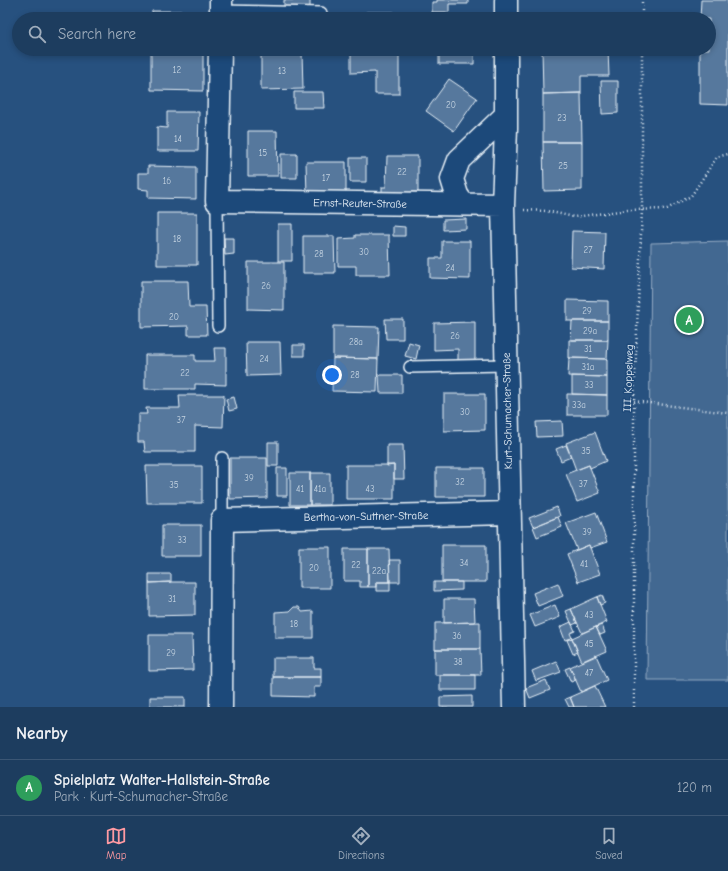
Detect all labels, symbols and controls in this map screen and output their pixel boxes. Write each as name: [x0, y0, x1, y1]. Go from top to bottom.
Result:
search box: [12, 12, 716, 56]
icon: search: [26, 23, 48, 45]
text: Search here: [58, 25, 136, 43]
house number: 12: [173, 65, 181, 75]
house number: 13: [278, 66, 286, 76]
house number: 20: [446, 100, 456, 110]
house number: 23: [557, 113, 567, 123]
house number: 14: [174, 134, 182, 144]
house number: 15: [259, 148, 267, 158]
house number: 25: [558, 161, 568, 171]
house number: 22: [397, 167, 407, 177]
house number: 17: [322, 173, 331, 183]
house number: 16: [163, 176, 171, 186]
street label: Ernst-Reuter-Straße: [313, 196, 407, 211]
house number: 18: [173, 234, 181, 244]
house number: 27: [584, 245, 593, 255]
house number: 30: [359, 247, 369, 257]
house number: 28: [314, 249, 324, 259]
house number: 24: [445, 263, 455, 273]
house number: 26: [261, 281, 271, 291]
pin: A: [676, 305, 702, 335]
house number: 29: [582, 306, 592, 316]
house number: 20: [169, 312, 179, 322]
house number: 29a: [583, 326, 597, 336]
house number: 26: [450, 331, 460, 341]
house number: 28a: [349, 337, 363, 347]
house number: 31: [584, 344, 592, 354]
street label: III. Koppelweg: [621, 344, 636, 412]
street label: Kurt-Schumacher-Straße: [500, 352, 515, 469]
house number: 24: [259, 354, 269, 364]
house number: 31a: [582, 362, 594, 372]
your location: [322, 365, 342, 385]
house number: 22: [180, 368, 190, 378]
house number: 28: [350, 370, 360, 380]
house number: 33: [584, 380, 594, 390]
house number: 33a: [572, 400, 586, 410]
house number: 30: [460, 407, 470, 417]
house number: 37: [177, 415, 186, 425]
house number: 35: [581, 446, 591, 456]
house number: 39: [244, 473, 254, 483]
house number: 32: [455, 477, 465, 487]
house number: 37: [579, 479, 588, 489]
house number: 35: [169, 480, 179, 490]
house number: 41: [296, 484, 304, 494]
house number: 41a: [314, 484, 326, 494]
house number: 43: [366, 484, 374, 494]
street label: Bertha-von-Suttner-Straße: [303, 509, 429, 524]
house number: 39: [582, 527, 592, 537]
house number: 33: [177, 535, 187, 545]
house number: 34: [460, 558, 468, 568]
house number: 41: [580, 559, 588, 569]
house number: 22: [351, 560, 361, 570]
house number: 20: [309, 563, 319, 573]
house number: 22a: [372, 566, 386, 576]
house number: 31: [168, 594, 176, 604]
house number: 43: [585, 610, 593, 620]
house number: 18: [290, 619, 298, 629]
house number: 36: [452, 631, 462, 641]
house number: 45: [584, 639, 594, 649]
house number: 29: [166, 648, 176, 658]
house number: 38: [453, 657, 463, 667]
house number: 47: [585, 668, 594, 678]
text: Nearby: [16, 724, 67, 743]
text: Spielplatz Walter-Hallstein-Straße: [54, 771, 270, 789]
text: A: [25, 780, 33, 795]
text: 120 m: [677, 780, 712, 795]
text: Park · Kurt-Schumacher-Straße: [54, 789, 228, 804]
tab: Map: [105, 825, 127, 862]
tab: Directions: [338, 825, 385, 862]
tab: Saved: [595, 825, 623, 862]

